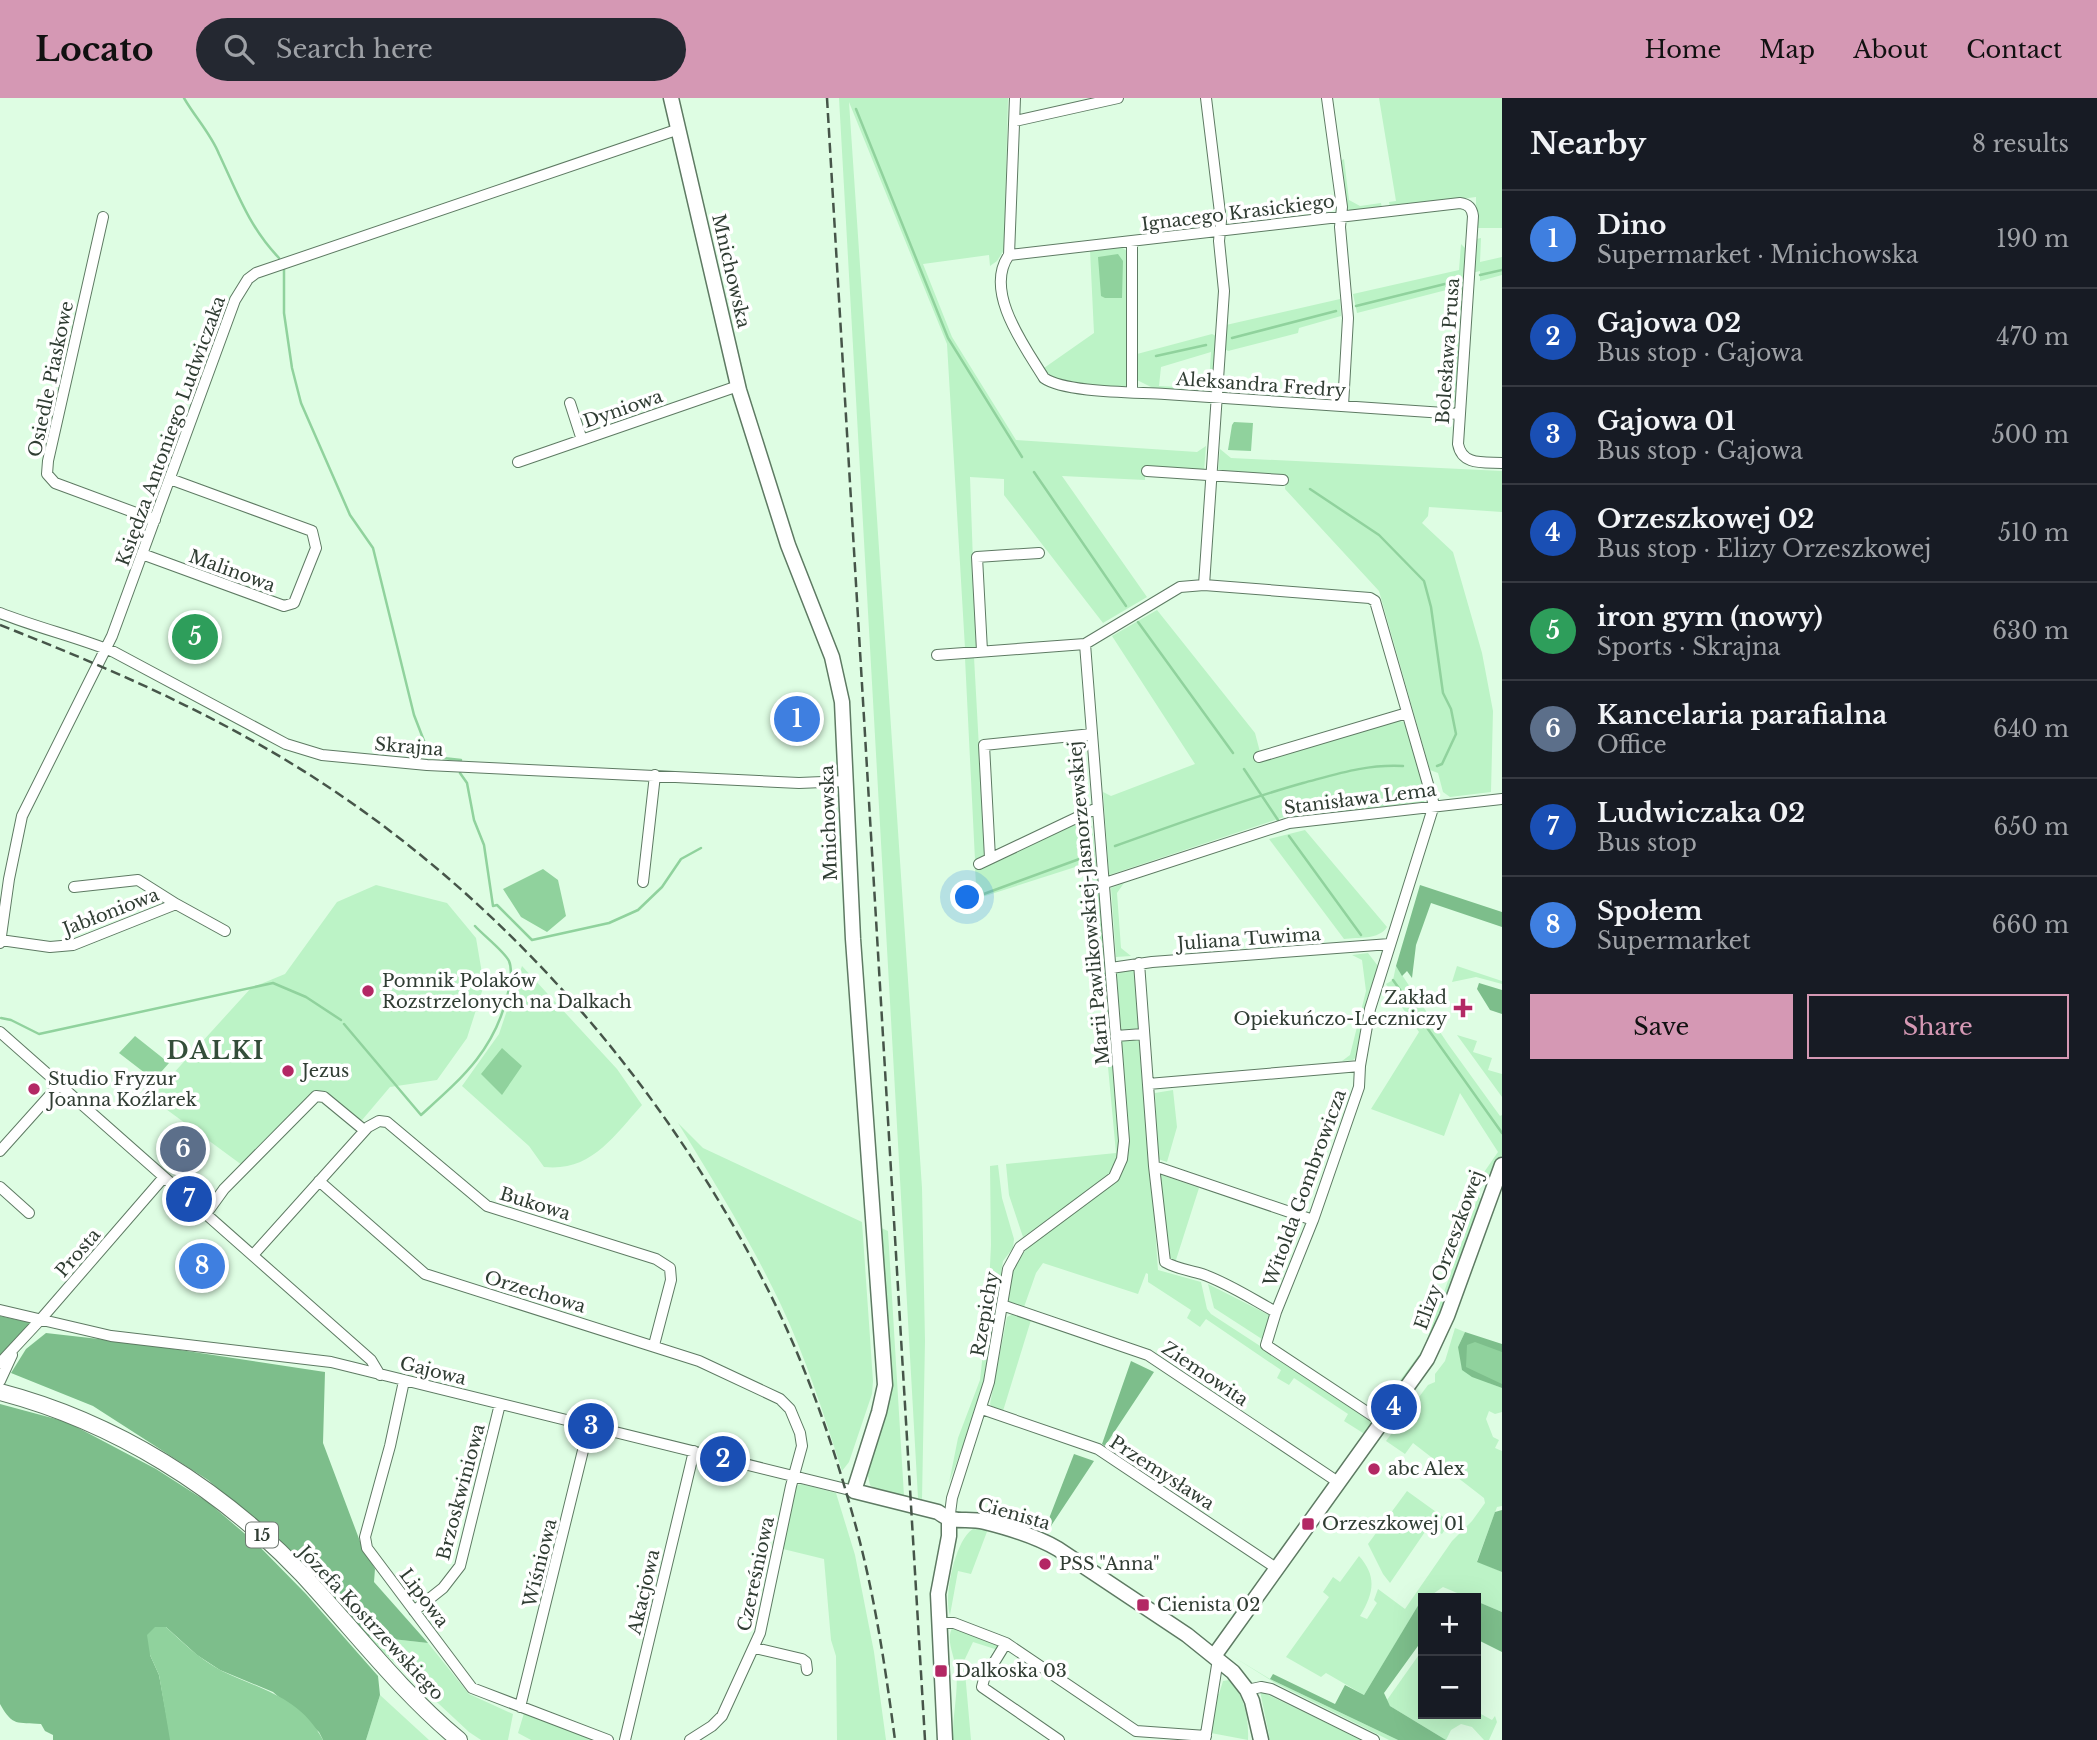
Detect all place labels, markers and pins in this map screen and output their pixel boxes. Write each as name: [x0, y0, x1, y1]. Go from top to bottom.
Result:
pin: 5: [172, 611, 218, 663]
pin: 1: [774, 693, 820, 745]
place label: Pomnik Polaków Rozstrzelonych na Dalkach: [382, 970, 632, 1013]
marker: Pomnik Polaków Rozstrzelonych na Dalkach: [360, 983, 376, 999]
place label: Zakład Opiekuńczo-Leczniczy: [1233, 987, 1447, 1030]
marker: Zakład Opiekuńczo-Leczniczy: [1453, 998, 1473, 1018]
place label: Jezus: [300, 1060, 349, 1082]
marker: Jezus: [280, 1063, 296, 1079]
place label: Studio Fryzur Joanna Koźlarek: [46, 1068, 197, 1111]
marker: Studio Fryzur Joanna Koźlarek: [26, 1081, 42, 1097]
pin: 6: [160, 1123, 206, 1175]
pin: 7: [166, 1173, 212, 1225]
pin: 8: [179, 1240, 225, 1292]
pin: 4: [1371, 1381, 1417, 1433]
pin: 3: [568, 1400, 614, 1452]
pin: 2: [700, 1433, 746, 1485]
place label: abc Alex: [1388, 1458, 1465, 1480]
marker: abc Alex: [1366, 1461, 1382, 1477]
place label: Orzeszkowej 01: [1322, 1513, 1465, 1535]
marker: Orzeszkowej 01: [1300, 1516, 1316, 1532]
place label: PSS "Anna": [1059, 1553, 1160, 1575]
marker: PSS "Anna": [1037, 1556, 1053, 1572]
place label: Cienista 02: [1157, 1594, 1260, 1616]
marker: Cienista 02: [1135, 1597, 1151, 1613]
place label: Dalkoska 03: [955, 1660, 1067, 1682]
marker: Dalkoska 03: [933, 1663, 949, 1679]

